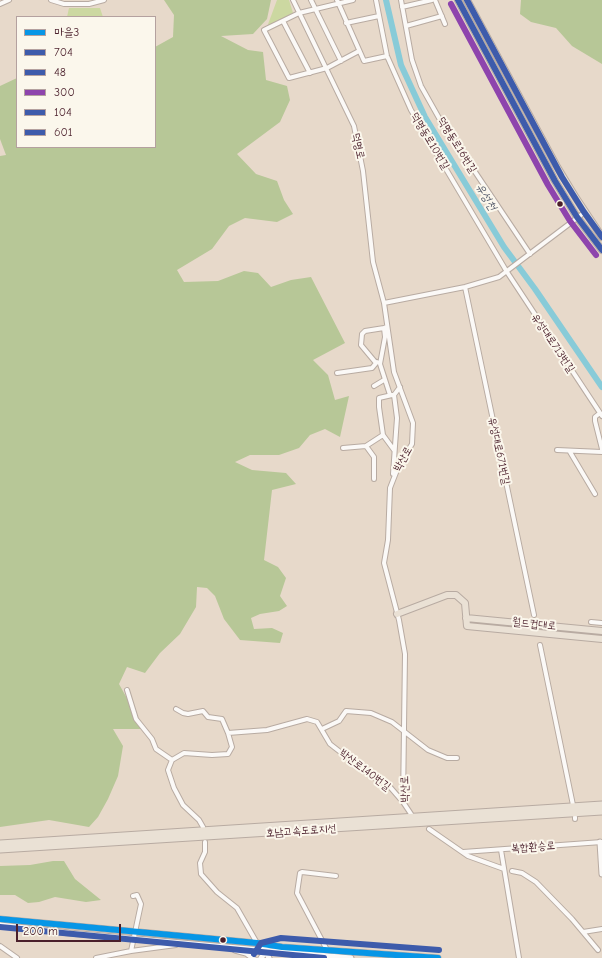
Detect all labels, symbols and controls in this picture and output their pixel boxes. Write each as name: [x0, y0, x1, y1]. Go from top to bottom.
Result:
legend: [16, 16, 156, 148]
text: 마을3: [54, 25, 79, 39]
text: 704: [54, 45, 73, 59]
text: 48: [54, 65, 66, 79]
text: 300: [54, 85, 75, 99]
text: 104: [54, 105, 72, 119]
street label: 덕명동로10번길: [408, 110, 452, 172]
street label: 덕명동로16번길: [435, 115, 479, 175]
text: 601: [54, 125, 73, 139]
street label: 덕명로: [349, 132, 367, 160]
water label: 유성천: [472, 181, 500, 213]
unlabelled marker: [555, 199, 565, 209]
street label: 유성대로713번길: [528, 311, 578, 375]
street label: 유성대로671번길: [485, 416, 513, 486]
street label: 박산로: [391, 444, 415, 474]
street label: 월드컵대로: [511, 615, 557, 633]
street label: 박산로140번길: [337, 746, 393, 794]
street label: 박산로: [398, 776, 412, 802]
street label: 호남고속도로지선: [265, 822, 337, 840]
street label: 복합환승로: [510, 839, 556, 855]
scale bar: [18, 916, 123, 942]
text: 200 m: [23, 924, 58, 938]
unlabelled marker: [218, 935, 228, 945]

